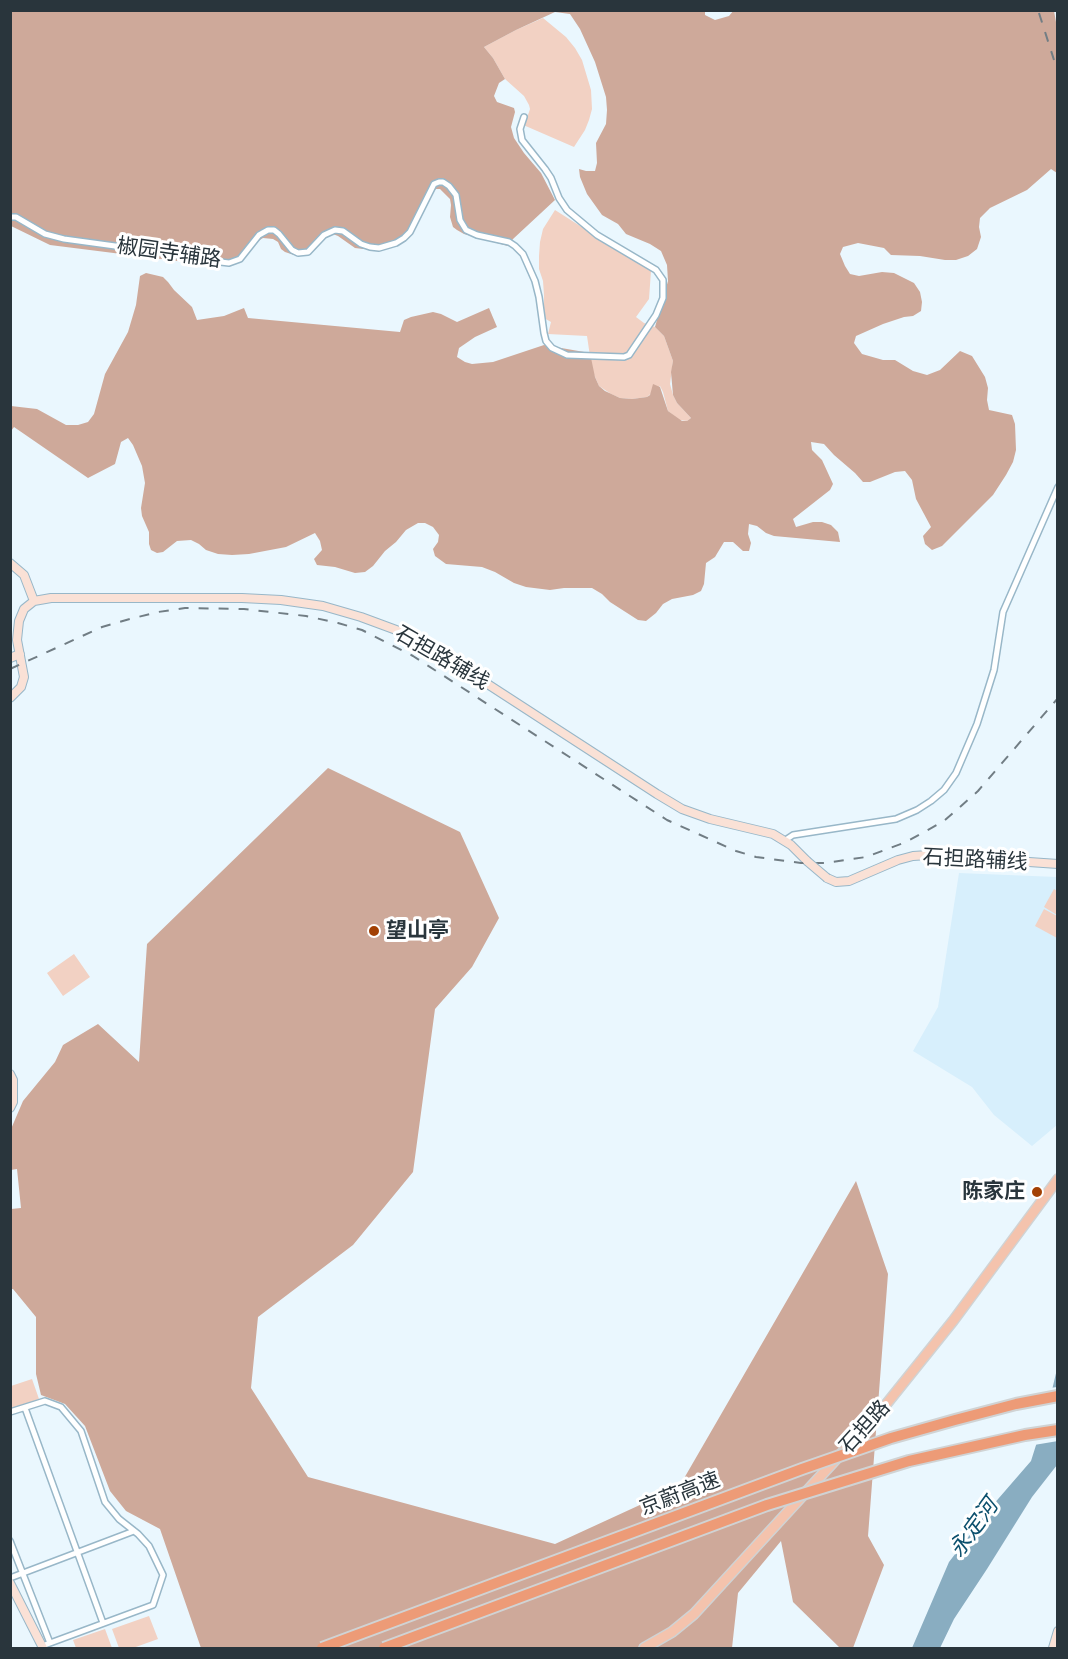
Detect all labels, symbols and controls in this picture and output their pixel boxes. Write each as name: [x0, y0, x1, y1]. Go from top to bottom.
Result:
street label: 椒园寺辅路: [115, 233, 223, 273]
street label: 石担路辅线: [390, 621, 494, 695]
street label: 石担路辅线: [922, 845, 1028, 875]
place label: 望山亭: [386, 918, 449, 944]
marker: 望山亭: [367, 924, 381, 938]
place label: 陈家庄: [962, 1179, 1025, 1205]
marker: 陈家庄: [1030, 1185, 1044, 1199]
street label: 石担路: [835, 1395, 895, 1459]
street label: 京蔚高速: [636, 1467, 724, 1521]
water label: 永定河: [944, 1494, 1004, 1562]

